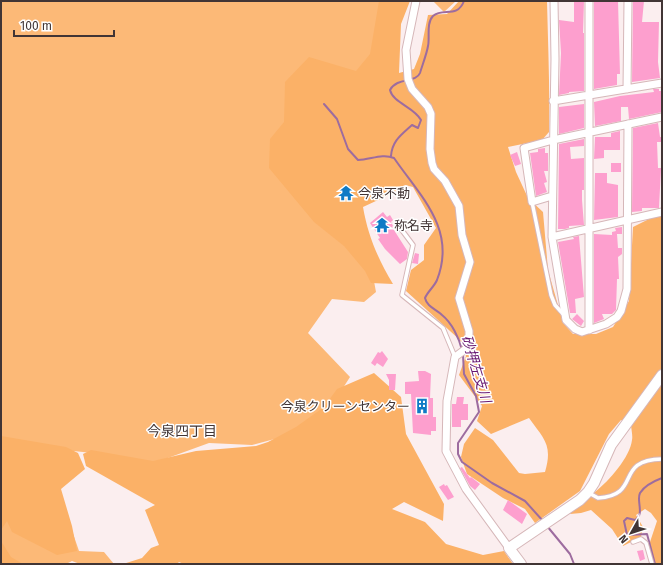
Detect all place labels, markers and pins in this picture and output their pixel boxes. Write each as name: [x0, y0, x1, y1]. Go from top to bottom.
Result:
temple icon: 今泉不動: [337, 184, 355, 202]
place label: 今泉不動: [358, 186, 410, 201]
temple icon: 称名寺: [373, 216, 391, 234]
place label: 称名寺: [394, 218, 433, 233]
building icon: 今泉クリーンセンター: [413, 397, 431, 415]
place label: 今泉クリーンセンター: [281, 399, 410, 414]

